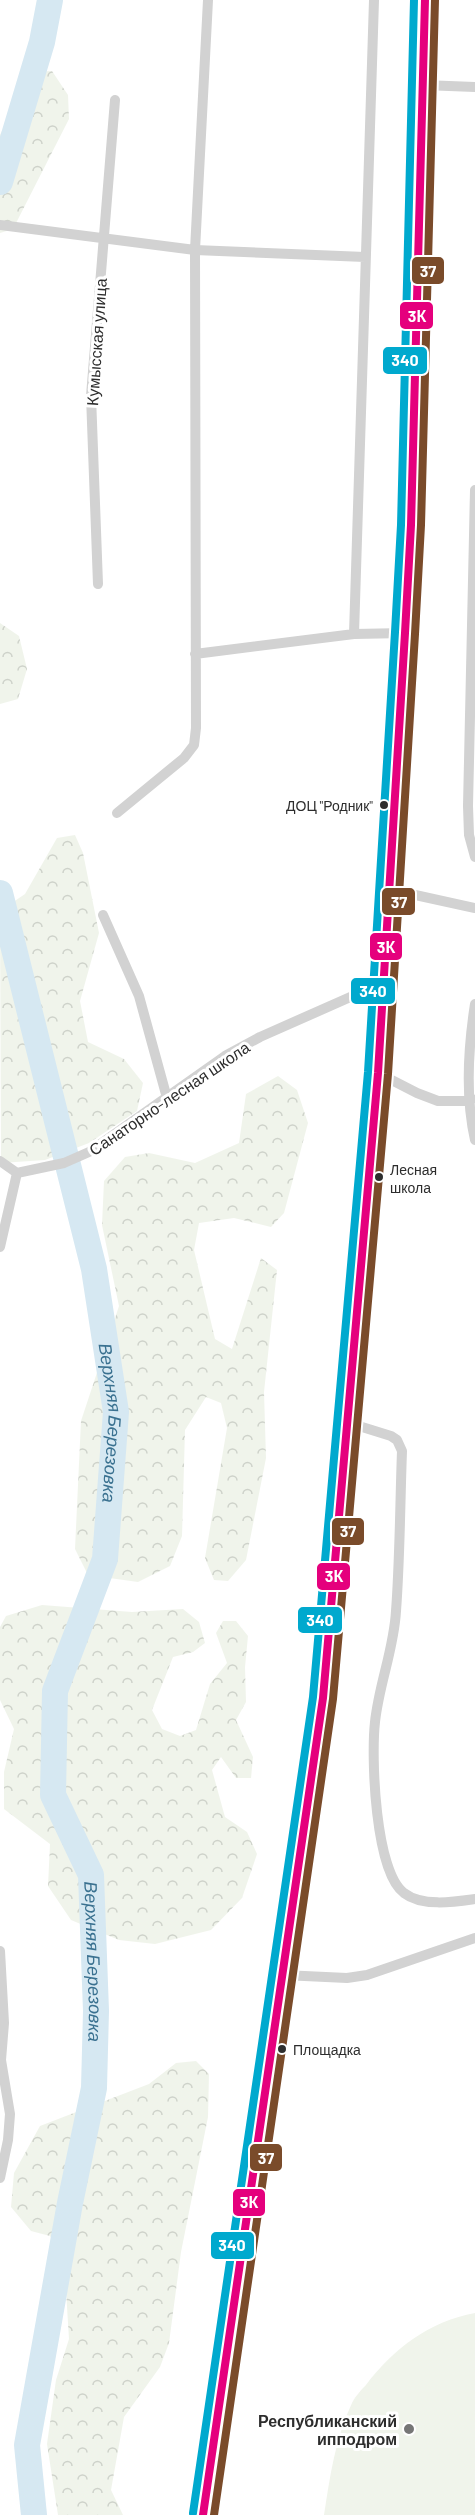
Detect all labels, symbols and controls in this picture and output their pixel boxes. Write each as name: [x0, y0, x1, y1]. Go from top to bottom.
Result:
line badge: 37: [411, 256, 445, 285]
text: 37: [420, 261, 436, 280]
street label: Кумысская улица: [82, 278, 110, 406]
line badge: 3К: [399, 301, 434, 330]
text: 3К: [408, 306, 426, 325]
line badge: 340: [382, 346, 428, 375]
text: 340: [391, 350, 419, 369]
place label: ДОЦ "Родник": [286, 797, 373, 814]
marker: ДОЦ "Родник": [378, 799, 390, 811]
line badge: 37: [381, 887, 416, 916]
text: 37: [391, 892, 407, 911]
line badge: 3К: [369, 932, 403, 961]
text: 3К: [377, 937, 395, 956]
line badge: 340: [350, 977, 396, 1005]
text: 340: [359, 981, 387, 1000]
street label: Санаторно-лесная школа: [85, 1037, 253, 1159]
place label: Лесная школа: [390, 1161, 437, 1196]
marker: Лесная школа: [373, 1171, 385, 1183]
water label: Верхняя Березовка: [95, 1341, 127, 1504]
line badge: 37: [331, 1517, 365, 1546]
text: 37: [340, 1521, 356, 1540]
line badge: 3К: [316, 1562, 351, 1591]
text: 3К: [325, 1566, 343, 1585]
line badge: 340: [297, 1606, 343, 1634]
text: 340: [306, 1610, 334, 1629]
water label: Верхняя Березовка: [80, 1881, 107, 2042]
place label: Площадка: [293, 2041, 361, 2058]
marker: Площадка: [276, 2043, 288, 2055]
line badge: 37: [249, 2143, 283, 2172]
text: 37: [258, 2148, 274, 2167]
line badge: 3К: [232, 2188, 266, 2217]
text: 3К: [240, 2192, 258, 2211]
line badge: 340: [210, 2231, 255, 2260]
text: 340: [218, 2235, 246, 2254]
place label: Республиканский ипподром: [258, 2411, 397, 2448]
marker: Республиканский ипподром: [402, 2422, 416, 2436]

